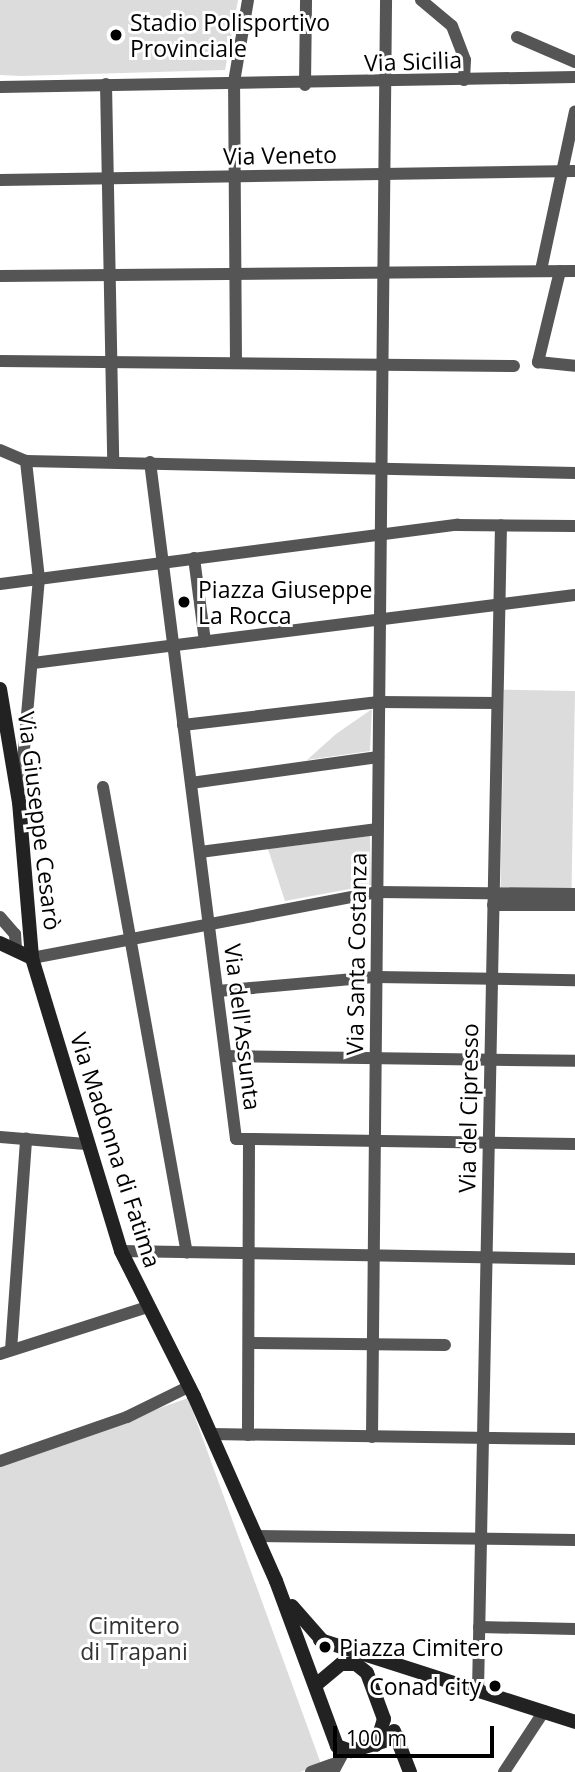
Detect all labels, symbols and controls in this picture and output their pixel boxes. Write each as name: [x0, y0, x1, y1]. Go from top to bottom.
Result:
place label: Stadio Polisportivo Provinciale: [130, 8, 330, 62]
marker: Stadio Polisportivo Provinciale: [108, 27, 124, 43]
street label: Via Sicilia: [364, 45, 462, 77]
street label: Via Veneto: [223, 140, 337, 170]
place label: Piazza Giuseppe La Rocca: [198, 575, 372, 629]
marker: Piazza Giuseppe La Rocca: [176, 594, 192, 610]
street label: Via Giuseppe Cesarò: [13, 710, 67, 932]
street label: Via Santa Costanza: [340, 852, 372, 1056]
street label: Via dell'Assunta: [219, 942, 267, 1112]
street label: Via del Cipresso: [453, 1023, 483, 1193]
street label: Via Madonna di Fatima: [65, 1029, 167, 1271]
park label: Cimitero di Trapani: [80, 1611, 188, 1665]
place label: Piazza Cimitero: [339, 1633, 503, 1661]
marker: Piazza Cimitero: [317, 1639, 333, 1655]
place label: Conad city: [369, 1672, 481, 1700]
marker: Conad city: [487, 1678, 503, 1694]
scale bar: [337, 1712, 498, 1756]
text: 100 m: [346, 1724, 407, 1752]

